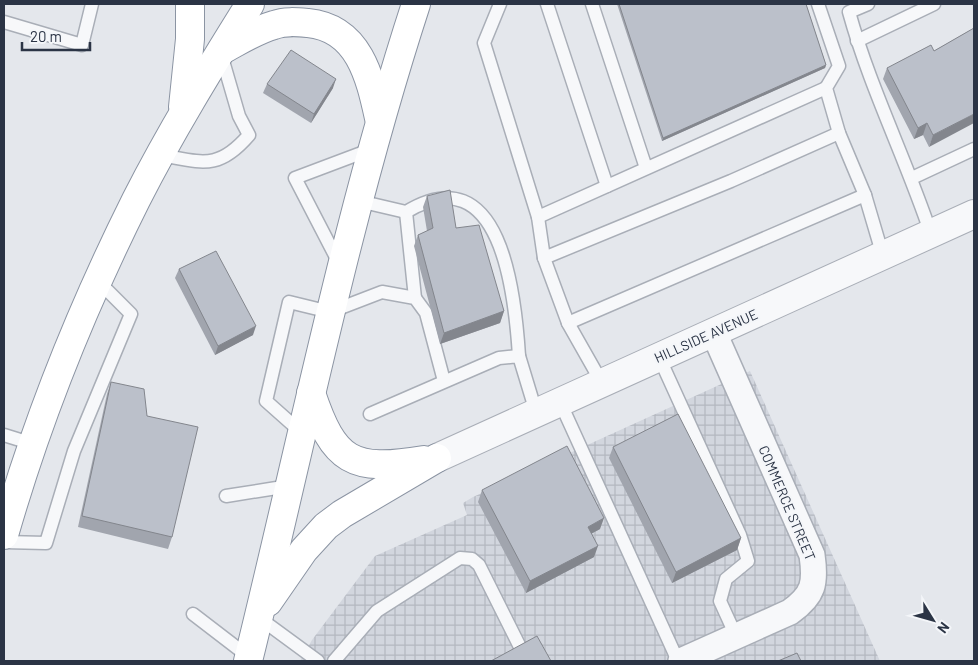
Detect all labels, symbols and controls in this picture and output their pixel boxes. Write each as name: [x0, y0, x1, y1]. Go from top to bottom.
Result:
scale bar: [22, 20, 90, 52]
text: 20 m: [30, 27, 62, 45]
street label: HILLSIDE AVENUE: [651, 305, 760, 366]
street label: COMMERCE STREET: [756, 443, 819, 563]
north arrow: [908, 595, 958, 645]
text: N: [934, 619, 953, 637]

